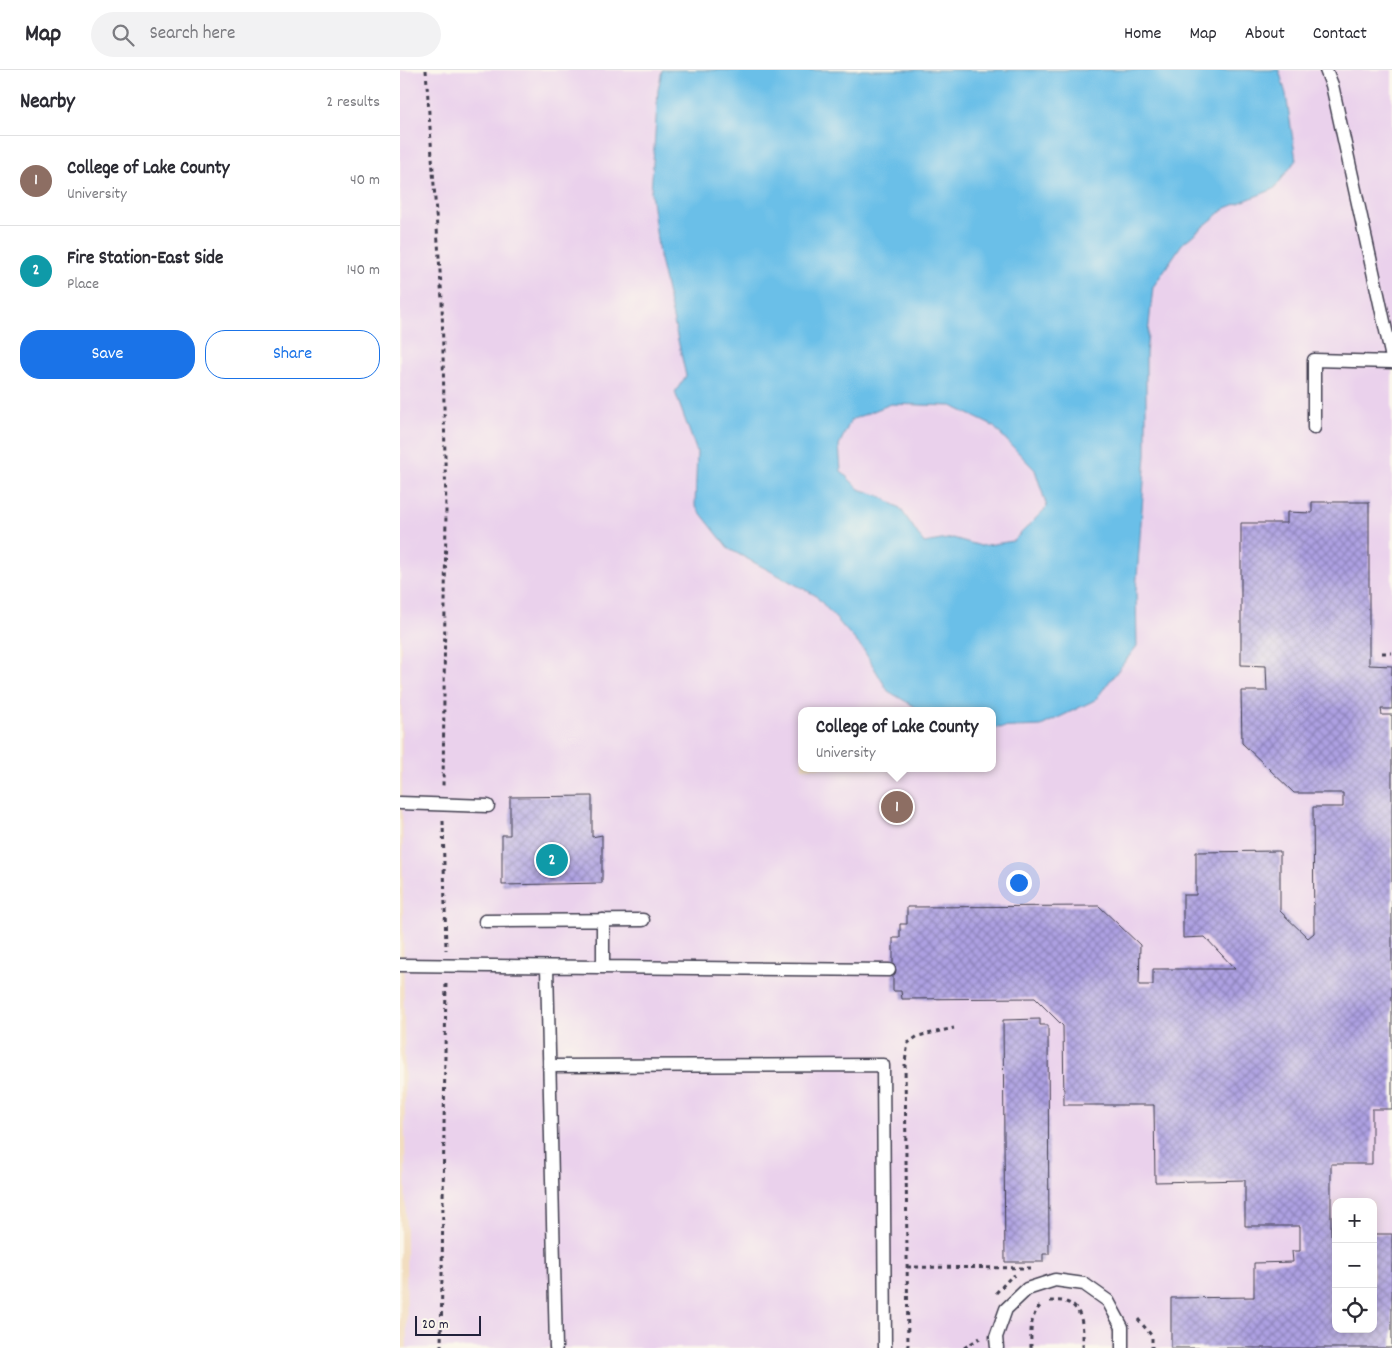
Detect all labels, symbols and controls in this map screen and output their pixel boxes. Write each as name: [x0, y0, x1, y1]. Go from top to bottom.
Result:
search box: [91, 12, 441, 57]
text: Map: [25, 18, 61, 52]
icon: search: [109, 21, 137, 49]
text: Search here: [149, 21, 235, 48]
text: Home: [1124, 22, 1161, 47]
text: Map: [1189, 22, 1217, 47]
text: About: [1245, 22, 1285, 47]
text: Contact: [1313, 22, 1367, 47]
text: Nearby: [20, 88, 75, 118]
text: 2 results: [326, 91, 380, 114]
text: College of Lake County: [67, 156, 229, 183]
text: 1: [34, 169, 38, 192]
text: 40 m: [350, 169, 380, 192]
text: University: [67, 183, 127, 206]
text: Fire Station-East Side: [67, 246, 223, 273]
text: 2: [33, 259, 40, 282]
text: 140 m: [346, 259, 380, 282]
text: Place: [67, 273, 99, 296]
button: Save: [20, 330, 195, 379]
button: Share: [205, 330, 380, 379]
popup: [798, 707, 996, 772]
text: College of Lake County: [816, 715, 978, 742]
text: University: [816, 742, 875, 765]
pin: 1: [881, 788, 913, 826]
pin: 2: [536, 841, 568, 879]
your location: [1006, 870, 1032, 896]
map controls: [1332, 1198, 1377, 1333]
button: +: [1332, 1198, 1377, 1243]
button: −: [1332, 1243, 1377, 1288]
button: locate: [1332, 1288, 1377, 1333]
scale bar: [415, 1313, 481, 1336]
text: 20 m: [422, 1315, 449, 1335]

